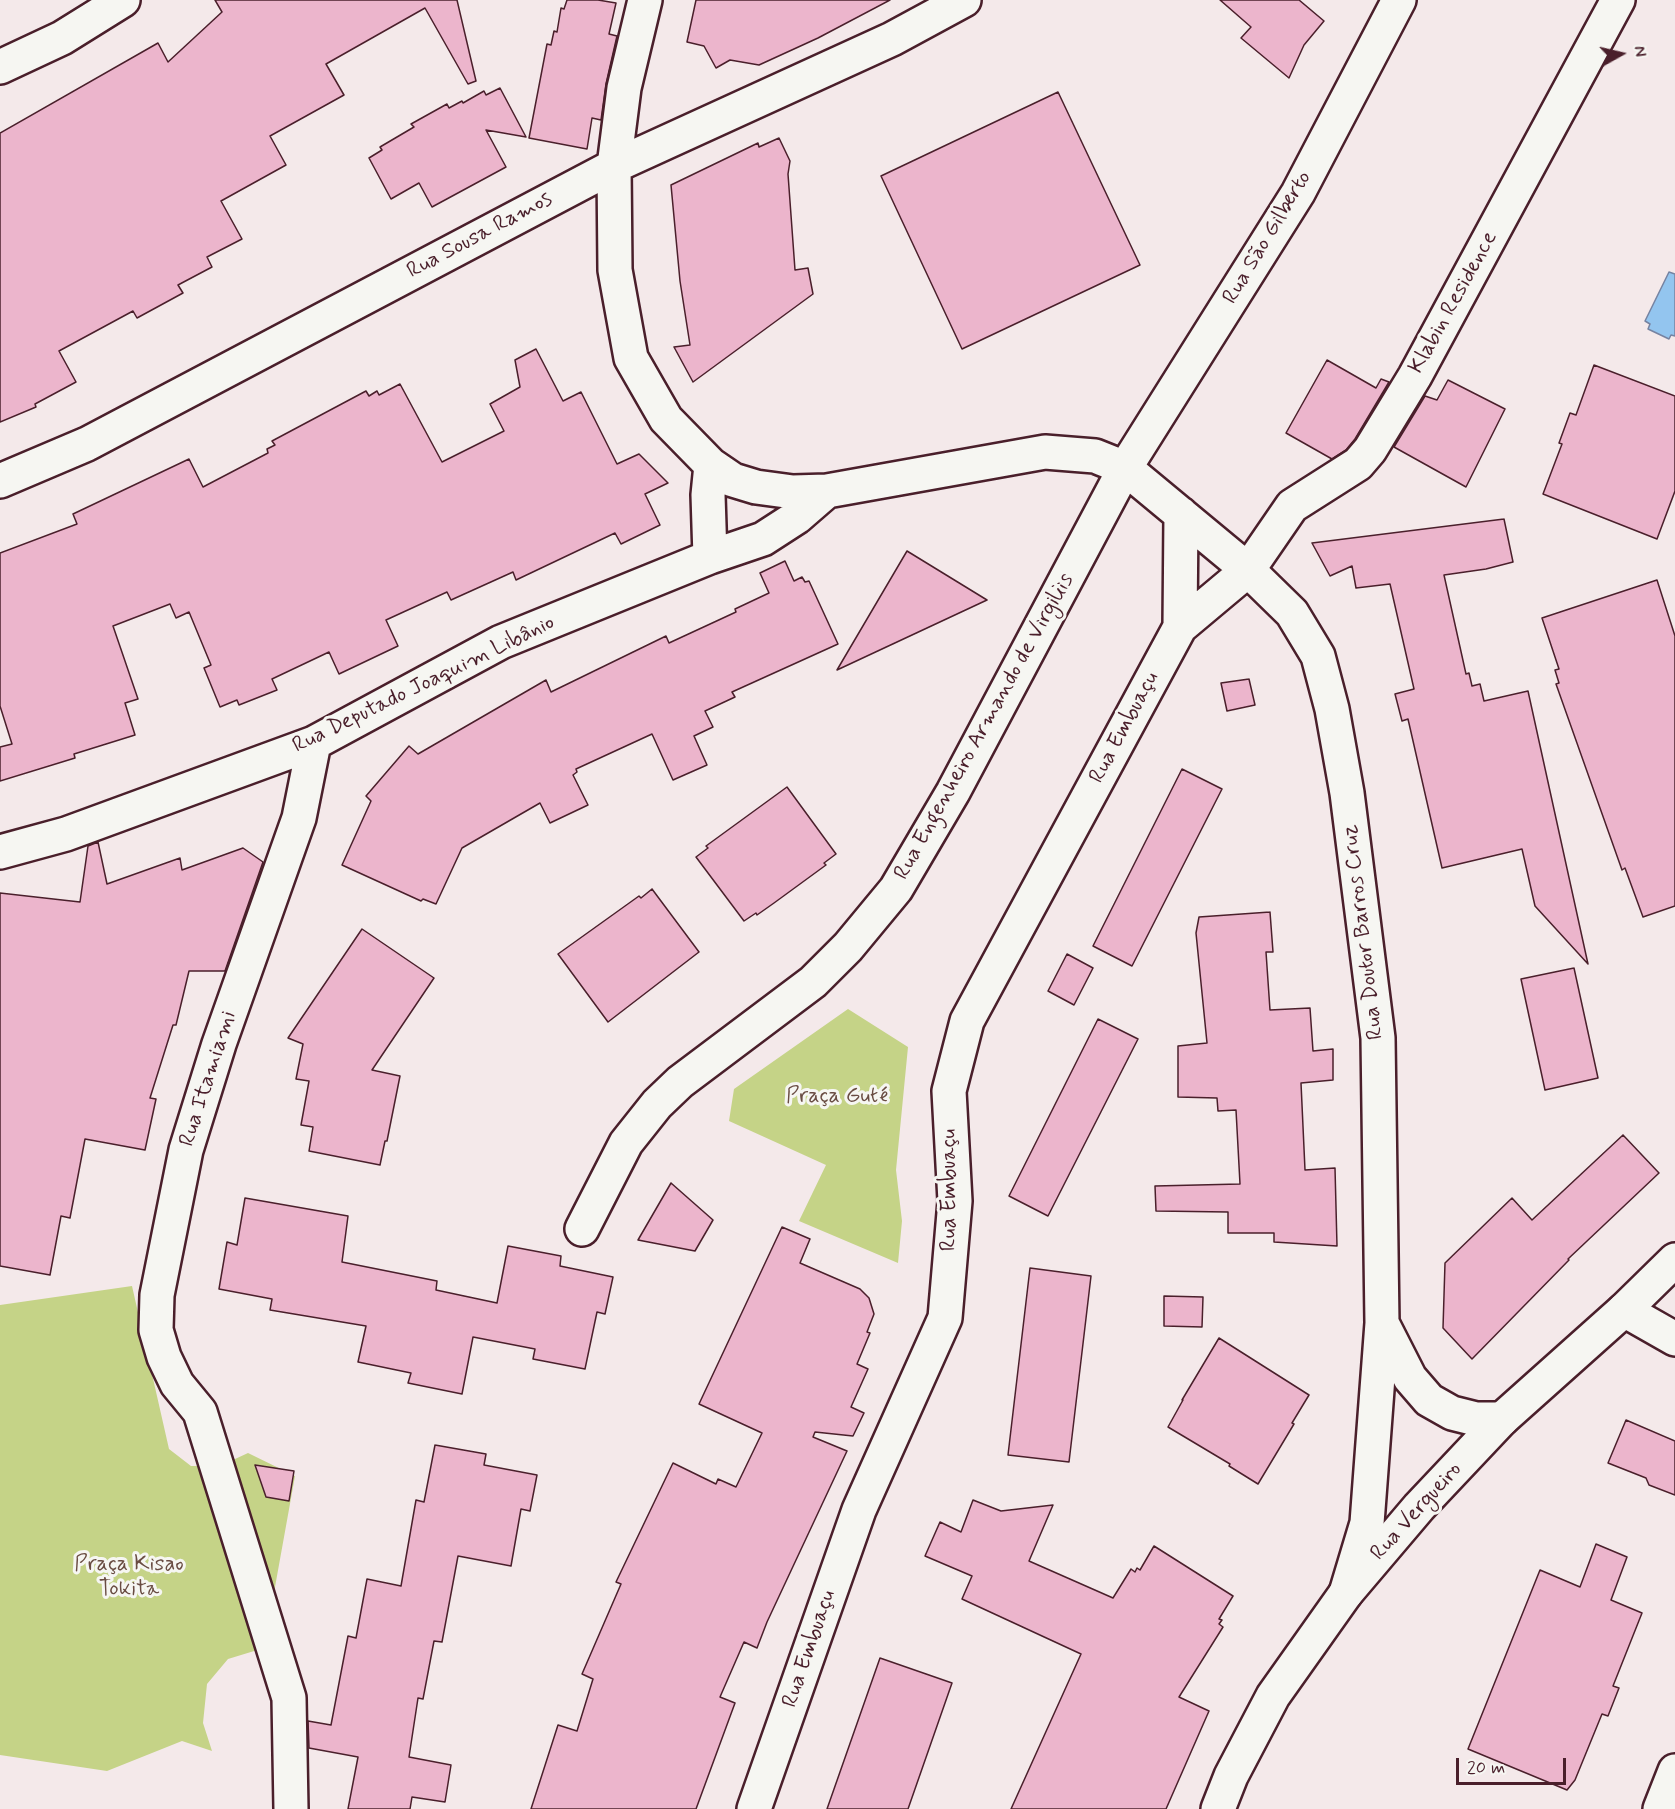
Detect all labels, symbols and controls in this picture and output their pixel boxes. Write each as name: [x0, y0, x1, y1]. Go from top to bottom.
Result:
north arrow: [1591, 24, 1651, 84]
text: N: [1628, 45, 1650, 58]
street label: Rua São Gilberto: [1218, 167, 1318, 309]
street label: Rua Sousa Ramos: [403, 187, 557, 285]
street label: Klabin Residence: [1404, 227, 1504, 379]
street label: Rua Engenheiro Armando de Virgiliis: [890, 569, 1080, 885]
street label: Rua Deputado Joaquim Libânio: [289, 610, 559, 760]
street label: Rua Embuaçu: [1085, 668, 1165, 788]
street label: Rua Doutor Barros Cruz: [1338, 823, 1390, 1041]
street label: Rua Itamiami: [175, 1008, 243, 1150]
park label: Praça Guté: [786, 1084, 888, 1110]
street label: Rua Embuaçu: [937, 1129, 963, 1251]
street label: Rua Vergueiro: [1366, 1457, 1468, 1567]
park label: Praça Kisao Tokita: [74, 1552, 184, 1604]
street label: Rua Embuaçu: [778, 1587, 842, 1711]
scale bar: [1459, 1746, 1568, 1784]
text: 20 m: [1467, 1756, 1505, 1780]

